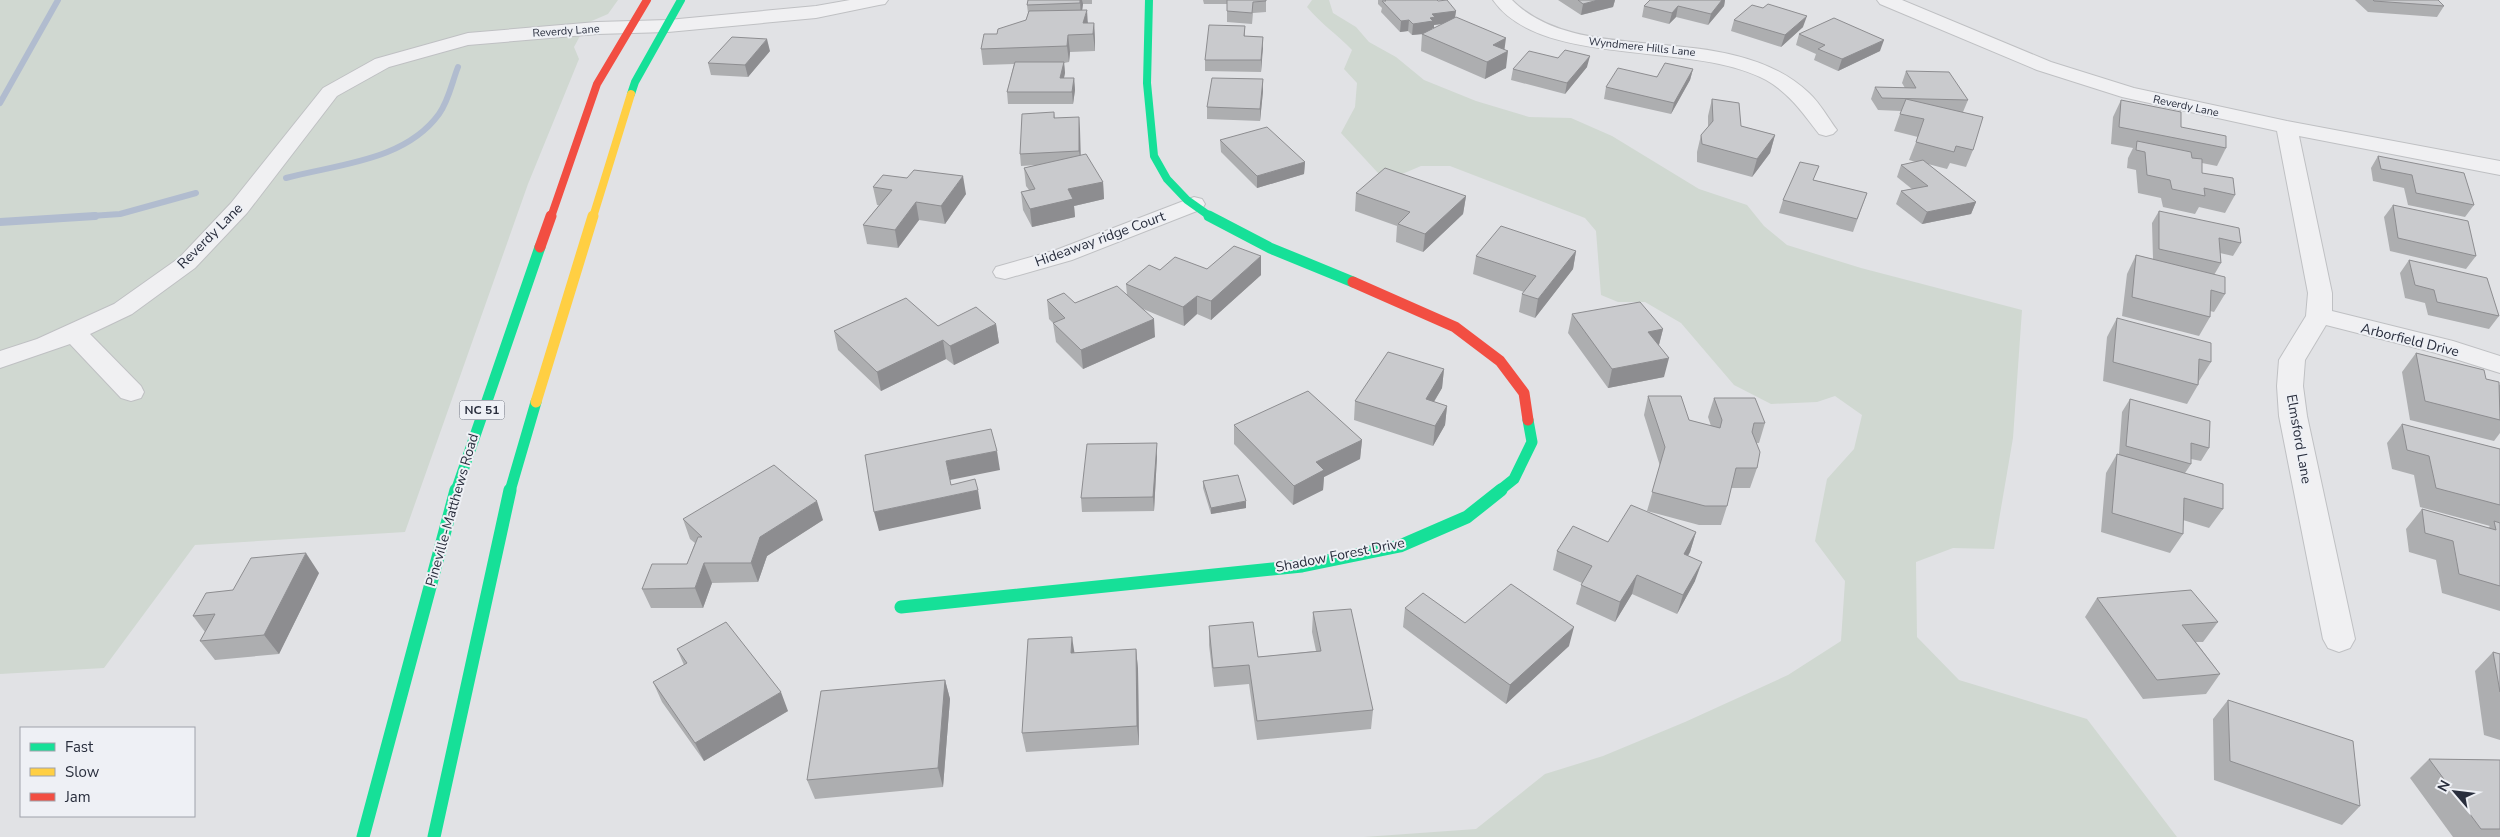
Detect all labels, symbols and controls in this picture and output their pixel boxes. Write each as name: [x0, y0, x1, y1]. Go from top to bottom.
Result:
street label: Reverdy Lane: [532, 21, 600, 41]
street label: Wyndmere Hills Lane: [1588, 34, 1696, 60]
street label: Reverdy Lane: [2152, 92, 2221, 120]
street label: Reverdy Lane: [173, 199, 247, 273]
street label: Hideaway ridge Court: [1032, 207, 1168, 271]
street label: Arborfield Drive: [2359, 319, 2461, 361]
street label: Elmsford Lane: [2282, 393, 2316, 485]
road number: NC 51: [460, 400, 504, 420]
street label: Pineville-Matthews Road: [421, 431, 483, 589]
street label: Shadow Forest Drive: [1274, 533, 1406, 577]
legend: [20, 727, 195, 817]
text: Fast: [65, 737, 94, 757]
text: Slow: [65, 762, 100, 782]
north arrow: [2430, 767, 2480, 817]
text: N: [2433, 777, 2455, 795]
text: Jam: [64, 787, 91, 807]

